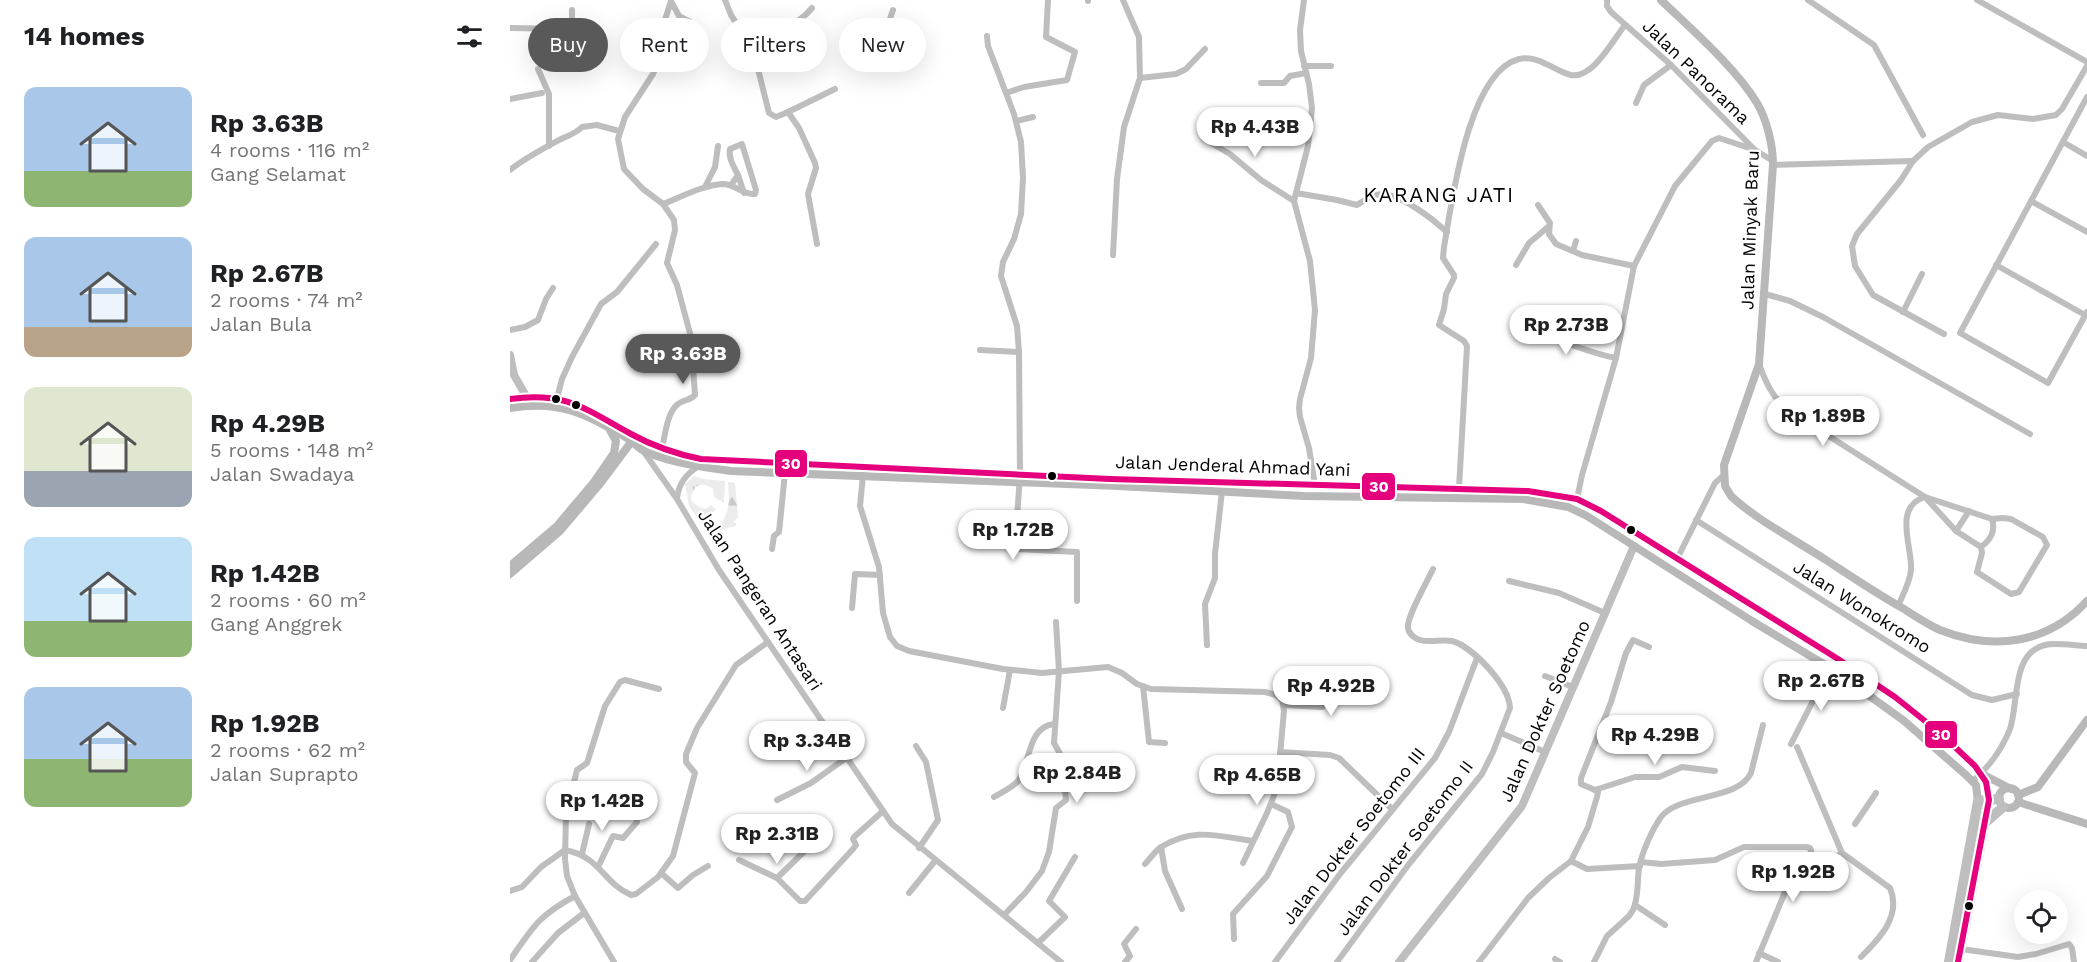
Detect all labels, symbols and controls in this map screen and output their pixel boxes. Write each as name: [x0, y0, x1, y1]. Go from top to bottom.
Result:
street label: Jalan Panorama: [1638, 15, 1754, 128]
chip: Buy: [528, 18, 608, 72]
chip: Rent: [620, 18, 709, 72]
chip: Filters: [721, 18, 827, 72]
chip: New: [839, 18, 926, 72]
icon: filters: [453, 20, 486, 53]
text: 14 homes: [24, 21, 145, 51]
pin: Rp 4.43B: [1193, 107, 1317, 158]
text: Rp 3.63B: [210, 108, 324, 138]
icon: home: [72, 111, 144, 183]
text: Rp 4.43B: [1210, 114, 1300, 138]
text: 4 rooms · 116 m²: [210, 138, 369, 162]
street label: Jalan Minyak Baru: [1736, 150, 1763, 310]
text: Gang Selamat: [210, 162, 346, 186]
district label: KARANG JATI: [1363, 182, 1515, 207]
text: Rp 2.67B: [210, 258, 324, 288]
icon: home: [72, 261, 144, 333]
text: 2 rooms · 74 m²: [210, 288, 363, 312]
pin: Rp 2.73B: [1504, 305, 1628, 356]
text: Jalan Bula: [210, 312, 312, 336]
text: Rp 2.73B: [1523, 312, 1609, 336]
pin: Rp 3.63B: [621, 334, 745, 385]
text: Rp 3.63B: [639, 341, 727, 365]
unlabelled marker: [550, 393, 562, 405]
pin: Rp 1.89B: [1761, 396, 1885, 447]
unlabelled marker: [570, 399, 582, 411]
text: Rp 1.89B: [1781, 403, 1865, 427]
text: Rp 4.29B: [210, 408, 325, 438]
icon: home: [72, 411, 144, 483]
text: 5 rooms · 148 m²: [210, 438, 373, 462]
line badge: 30: [774, 449, 808, 478]
street label: Jalan Jenderal Ahmad Yani: [1115, 451, 1351, 480]
text: 30: [781, 454, 801, 473]
text: Jalan Swadaya: [210, 462, 354, 486]
unlabelled marker: [1046, 470, 1058, 482]
line badge: 30: [1361, 472, 1396, 501]
text: 30: [1369, 477, 1389, 496]
street label: Jalan Pangeran Antasari: [694, 505, 827, 694]
pin: Rp 1.72B: [951, 510, 1075, 561]
text: Rp 1.72B: [972, 517, 1054, 541]
unlabelled marker: [1625, 524, 1637, 536]
street label: Jalan Wonokromo: [1790, 556, 1935, 657]
text: Rp 1.42B: [210, 558, 320, 588]
icon: home: [72, 561, 144, 633]
text: 2 rooms · 60 m²: [210, 588, 366, 612]
text: Gang Anggrek: [210, 612, 342, 636]
street label: Jalan Dokter Soetomo: [1495, 617, 1594, 805]
pin: Rp 2.67B: [1759, 661, 1883, 712]
pin: Rp 4.92B: [1269, 666, 1393, 717]
text: Rp 2.67B: [1777, 668, 1865, 692]
text: Rp 4.92B: [1287, 673, 1375, 697]
text: Rp 1.92B: [210, 708, 319, 738]
icon: home: [72, 711, 144, 783]
pin: Rp 4.29B: [1593, 715, 1717, 766]
line badge: 30: [1924, 720, 1958, 749]
pin: Rp 3.34B: [745, 721, 869, 772]
text: Rp 4.29B: [1611, 722, 1699, 746]
text: 30: [1931, 725, 1951, 744]
text: Rp 3.34B: [763, 728, 851, 752]
text: 2 rooms · 62 m²: [210, 738, 365, 762]
street label: Jalan Dokter Soetomo III: [1278, 743, 1430, 929]
pin: Rp 2.84B: [1015, 753, 1139, 804]
pin: Rp 4.65B: [1195, 755, 1319, 806]
street label: Jalan Dokter Soetomo II: [1332, 756, 1478, 940]
text: Rp 2.84B: [1033, 760, 1121, 784]
text: Jalan Suprapto: [210, 762, 358, 786]
text: Rp 4.65B: [1213, 762, 1301, 786]
pin: Rp 1.42B: [540, 781, 664, 832]
text: Rp 1.42B: [560, 788, 644, 812]
pin: Rp 2.31B: [715, 814, 839, 865]
text: Rp 2.31B: [735, 821, 819, 845]
pin: Rp 1.92B: [1731, 852, 1855, 903]
text: Rp 1.92B: [1751, 859, 1835, 883]
map controls: [2014, 890, 2068, 944]
button: locate: [2014, 890, 2068, 944]
unlabelled marker: [1963, 900, 1975, 912]

